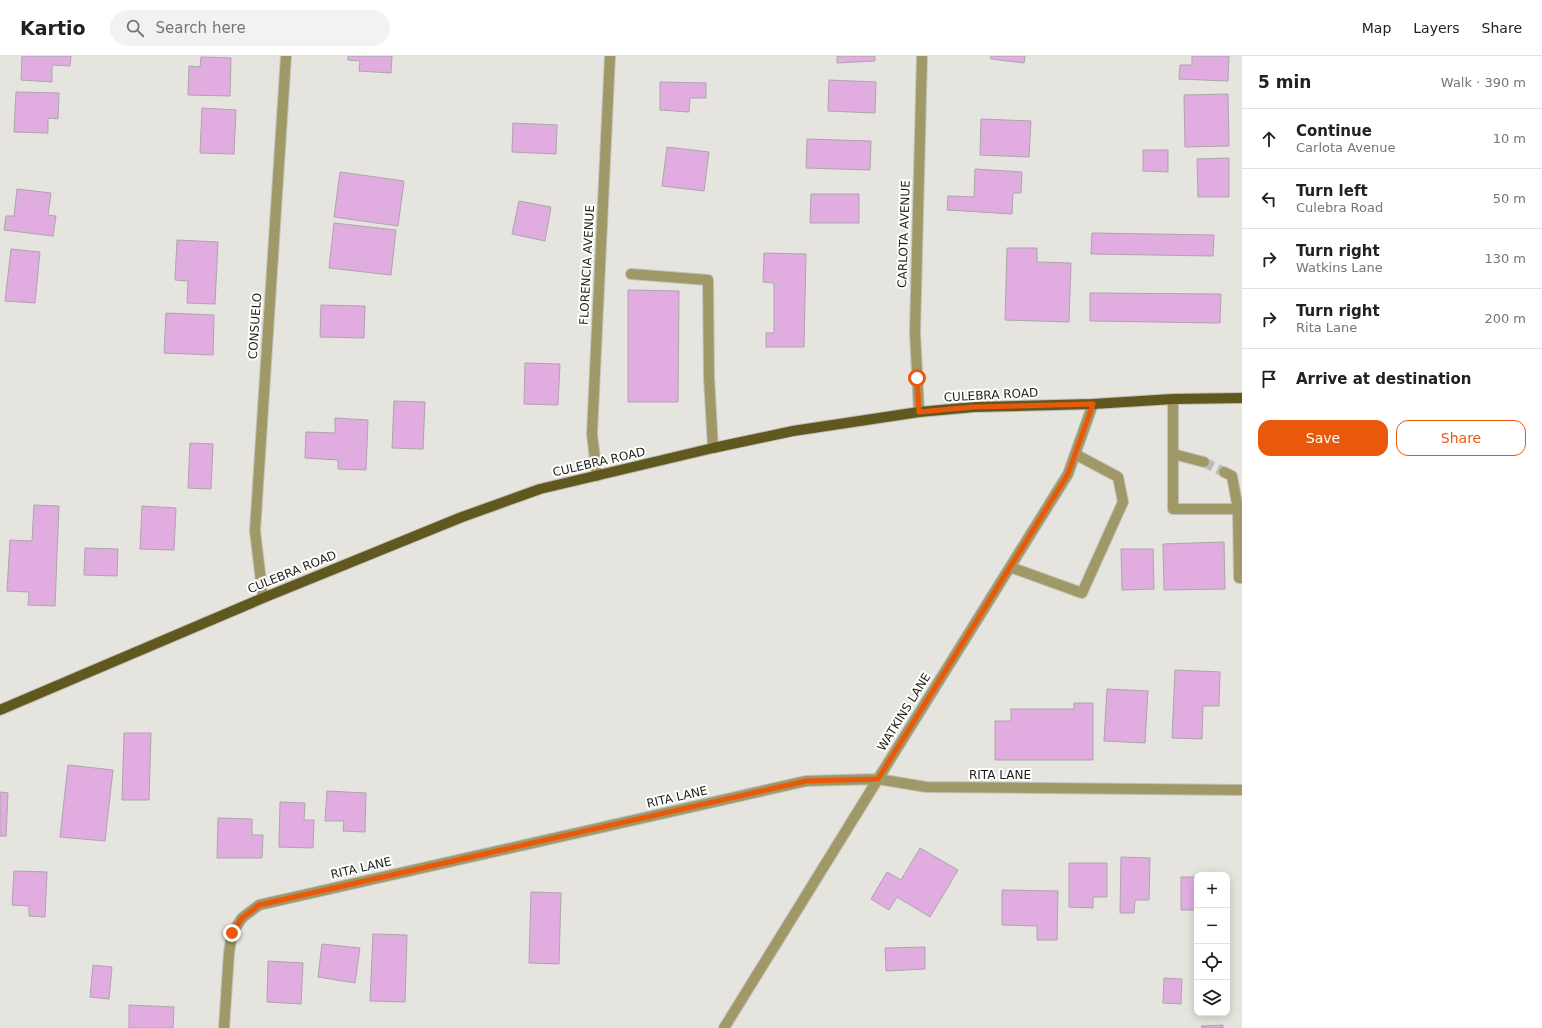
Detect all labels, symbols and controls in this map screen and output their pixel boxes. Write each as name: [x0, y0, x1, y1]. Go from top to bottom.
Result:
search box: [110, 10, 390, 46]
text: Kartio: [20, 17, 86, 39]
icon: search: [124, 17, 146, 39]
text: Search here: [156, 19, 246, 37]
text: Map: [1362, 20, 1391, 36]
text: Layers: [1413, 20, 1460, 36]
text: Share: [1482, 20, 1522, 36]
text: 5 min: [1258, 72, 1311, 92]
text: Walk · 390 m: [1441, 75, 1526, 90]
text: Continue: [1296, 122, 1372, 140]
icon: ahead: [1258, 128, 1280, 150]
text: 10 m: [1493, 131, 1526, 146]
text: Carlota Avenue: [1296, 140, 1395, 155]
street label: CARLOTA AVENUE: [895, 180, 913, 288]
text: Turn left: [1296, 182, 1368, 200]
icon: left: [1258, 188, 1280, 210]
text: 50 m: [1493, 191, 1526, 206]
text: Culebra Road: [1296, 200, 1383, 215]
street label: FLORENCIA AVENUE: [577, 205, 597, 325]
text: Turn right: [1296, 242, 1380, 260]
icon: right: [1258, 248, 1280, 270]
text: 130 m: [1484, 251, 1526, 266]
text: Watkins Lane: [1296, 260, 1383, 275]
street label: CONSUELO: [246, 292, 264, 360]
text: Turn right: [1296, 302, 1380, 320]
icon: right: [1258, 308, 1280, 330]
text: 200 m: [1484, 311, 1526, 326]
text: Rita Lane: [1296, 320, 1357, 335]
icon: arrive: [1258, 368, 1280, 390]
route start: [908, 369, 926, 387]
text: Arrive at destination: [1296, 370, 1471, 388]
street label: CULEBRA ROAD: [943, 386, 1039, 404]
button: Save: [1258, 420, 1388, 456]
button: Share: [1396, 420, 1526, 456]
street label: CULEBRA ROAD: [551, 445, 647, 479]
street label: CULEBRA ROAD: [246, 548, 338, 596]
street label: WATKINS LANE: [874, 670, 934, 754]
street label: RITA LANE: [969, 768, 1031, 782]
street label: RITA LANE: [645, 783, 709, 811]
street label: RITA LANE: [329, 854, 393, 882]
map controls: [1194, 872, 1230, 1016]
button: +: [1194, 872, 1230, 908]
button: −: [1194, 908, 1230, 944]
route end: [223, 924, 241, 942]
button: locate: [1194, 944, 1230, 980]
button: layers: [1194, 980, 1230, 1016]

